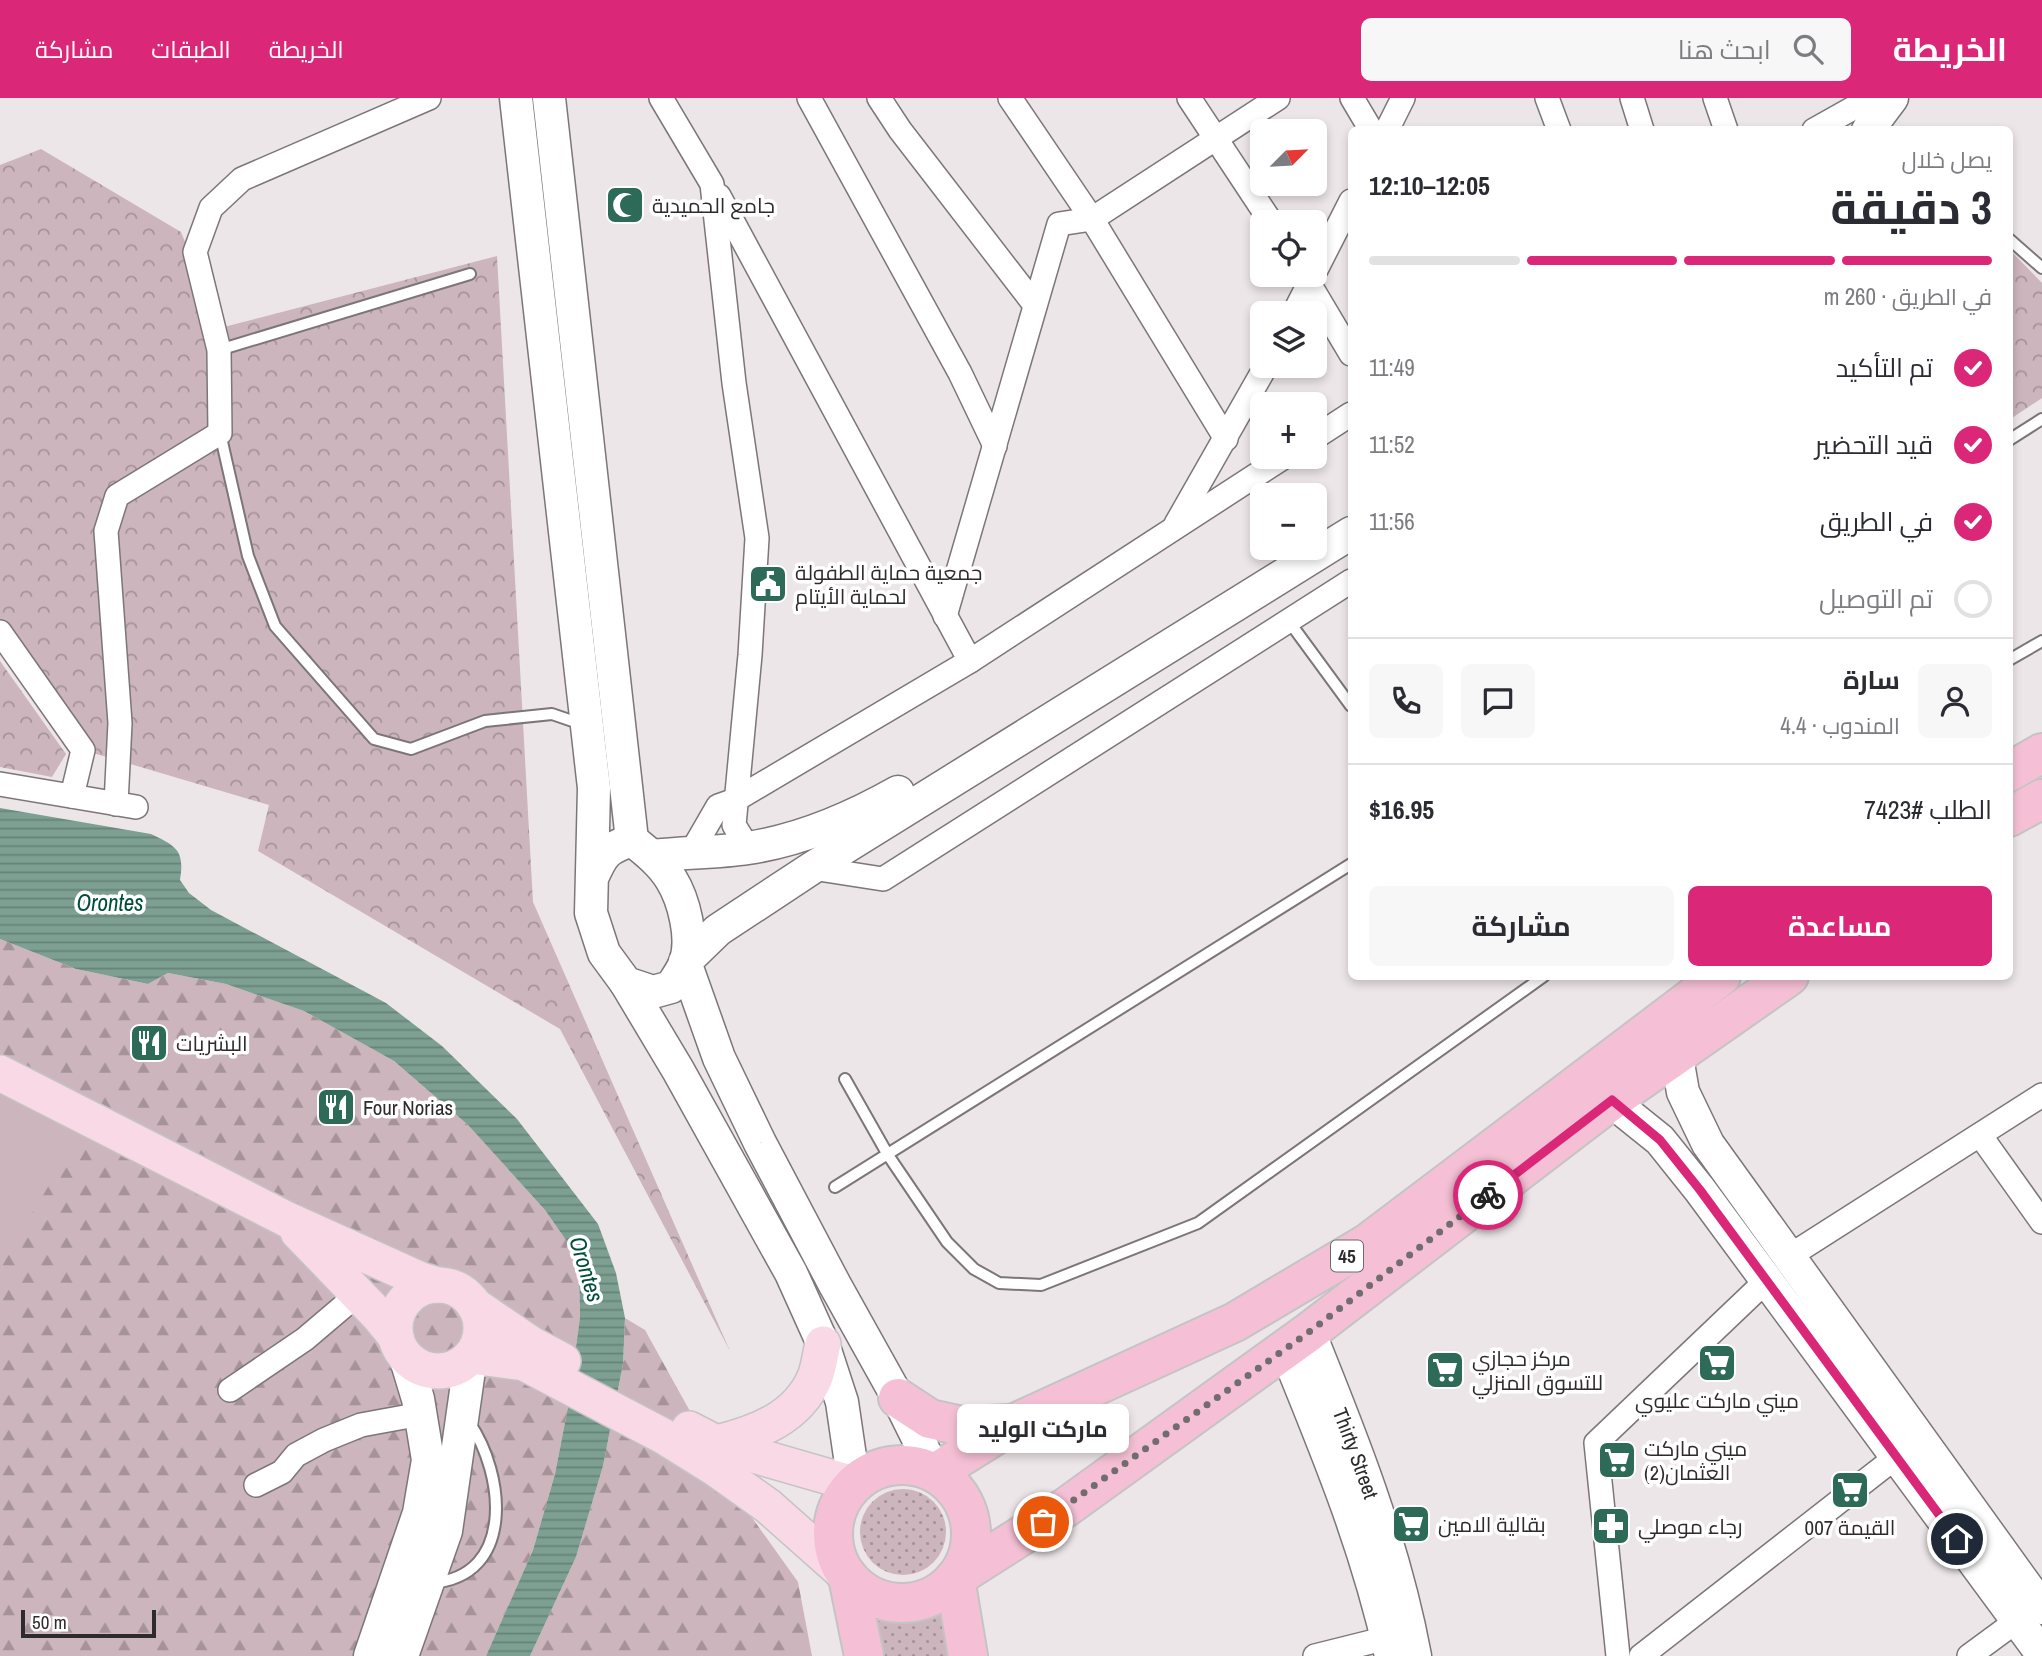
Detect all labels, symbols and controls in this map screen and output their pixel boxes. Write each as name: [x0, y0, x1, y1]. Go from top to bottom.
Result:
search box: [1361, 18, 1851, 81]
text: الخريطة: [1893, 27, 2007, 71]
icon: search: [1789, 30, 1827, 68]
text: ابحث هنا: [1678, 32, 1771, 67]
text: مشاركة: [35, 33, 113, 65]
text: الطبقات: [151, 33, 231, 65]
text: الخريطة: [269, 33, 344, 65]
north arrow: [1250, 119, 1326, 196]
map controls: [1250, 119, 1327, 560]
text: يصل خلال: [1901, 144, 1992, 175]
text: 12:05–12:10: [1369, 168, 1490, 203]
text: 3 دقيقة: [1830, 176, 1992, 238]
mosque icon: جامع الحميدية: [604, 184, 646, 226]
place label: جامع الحميدية: [652, 191, 775, 220]
button: locate: [1250, 210, 1327, 287]
text: في الطريق · 260 m: [1824, 281, 1992, 312]
button: layers: [1250, 301, 1327, 378]
icon: check: [1954, 349, 1992, 387]
text: تم التأكيد: [1836, 350, 1933, 385]
text: 11:49: [1369, 352, 1415, 383]
button: +: [1250, 392, 1327, 469]
icon: check: [1954, 426, 1992, 464]
text: قيد التحضير: [1815, 427, 1933, 462]
text: 11:52: [1369, 429, 1415, 460]
button: −: [1250, 483, 1327, 560]
icon: check: [1954, 503, 1992, 541]
text: في الطريق: [1820, 504, 1933, 539]
text: 11:56: [1369, 506, 1415, 537]
place label: جمعية حماية الطفولة لحماية الأيتام: [795, 558, 982, 611]
public building icon: جمعية حماية الطفولة لحماية الأيتام: [747, 563, 789, 605]
text: تم التوصيل: [1819, 581, 1933, 616]
text: سارة: [1843, 662, 1900, 697]
button: phone: [1369, 664, 1443, 738]
button: chat: [1461, 664, 1535, 738]
button: person: [1918, 664, 1992, 738]
text: المندوب · 4.4: [1780, 710, 1900, 741]
text: $16.95: [1369, 792, 1434, 827]
text: الطلب #7423: [1864, 792, 1992, 827]
button: مشاركة: [1369, 886, 1674, 966]
button: مساعدة: [1688, 886, 1992, 966]
water label: Orontes: [76, 887, 144, 918]
restaurant icon: البشريات: [128, 1022, 170, 1064]
place label: البشريات: [176, 1029, 248, 1058]
restaurant icon: Four Norias: [315, 1086, 357, 1128]
place label: Four Norias: [363, 1093, 453, 1122]
courier: [1453, 1160, 1523, 1230]
icon: bike: [1469, 1176, 1507, 1214]
water label: Orontes: [562, 1232, 612, 1306]
road number: 45: [1331, 1240, 1363, 1272]
supermarket icon: ميني ماركت عليوي: [1696, 1342, 1738, 1384]
place label: مركز حجازي للتسوق المنزلي: [1472, 1344, 1603, 1399]
supermarket icon: مركز حجازي للتسوق المنزلي: [1424, 1349, 1466, 1391]
place label: ميني ماركت عليوي: [1635, 1386, 1799, 1417]
callout: ماركت الوليد: [957, 1403, 1129, 1452]
street label: Thirty Street: [1326, 1403, 1386, 1503]
text: ماركت الوليد: [978, 1413, 1108, 1444]
place label: ميني ماركت العثمان(2): [1644, 1434, 1747, 1487]
supermarket icon: ميني ماركت العثمان(2): [1596, 1439, 1638, 1481]
supermarket icon: القيمة 007: [1829, 1469, 1871, 1511]
pin: [1013, 1492, 1073, 1552]
icon: bag: [1024, 1503, 1062, 1541]
supermarket icon: بقالية الامين: [1390, 1503, 1432, 1545]
pharmacy icon: رجاء موصلي: [1590, 1505, 1632, 1547]
pin: [1927, 1509, 1987, 1569]
place label: بقالية الامين: [1438, 1510, 1546, 1539]
place label: رجاء موصلي: [1638, 1512, 1743, 1543]
place label: القيمة 007: [1805, 1513, 1895, 1542]
icon: home: [1938, 1520, 1976, 1558]
scale bar: [21, 1607, 156, 1639]
text: 50 m: [32, 1609, 67, 1635]

